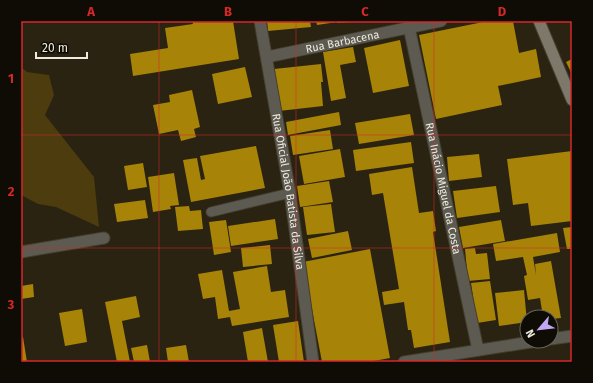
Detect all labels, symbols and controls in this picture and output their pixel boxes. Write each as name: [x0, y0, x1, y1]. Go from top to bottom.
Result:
text: A: [86, 4, 95, 19]
text: B: [224, 4, 232, 19]
text: C: [361, 4, 369, 19]
text: D: [498, 4, 507, 19]
street label: Rua Barbacena: [304, 27, 380, 55]
scale bar: [36, 34, 87, 60]
text: 20 m: [42, 41, 68, 55]
text: 1: [8, 71, 14, 86]
street label: Rua Oficial João Batista da Silva: [270, 112, 307, 271]
street label: Rua Inácio Miguel da Costa: [423, 121, 464, 255]
text: 2: [8, 184, 15, 199]
text: 3: [7, 297, 15, 312]
north arrow: [519, 309, 559, 349]
text: N: [523, 327, 538, 340]

